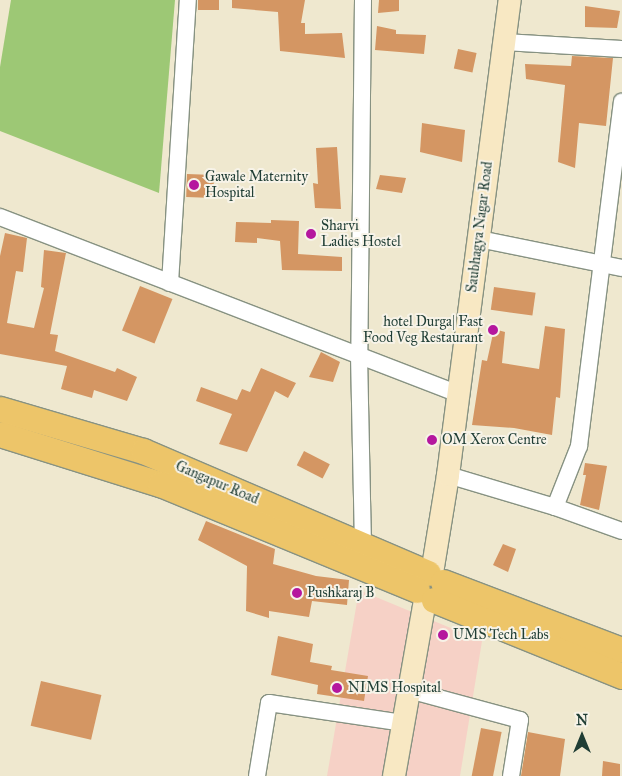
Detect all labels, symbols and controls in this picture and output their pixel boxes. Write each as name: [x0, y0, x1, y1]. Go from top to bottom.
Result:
street label: Saubhagya Nagar Road: [464, 161, 496, 293]
place label: Gawale Maternity Hospital: [205, 169, 308, 202]
marker: Gawale Maternity Hospital: [187, 178, 201, 192]
place label: Sharvi Ladies Hostel: [321, 218, 401, 250]
marker: Sharvi Ladies Hostel: [305, 228, 317, 240]
place label: hotel Durga| Fast Food Veg Restaurant: [363, 314, 483, 347]
marker: hotel Durga| Fast Food Veg Restaurant: [487, 324, 499, 336]
place label: OM Xerox Centre: [442, 432, 547, 448]
marker: OM Xerox Centre: [426, 434, 438, 446]
street label: Gangapur Road: [173, 458, 261, 508]
place label: Pushkaraj B: [307, 585, 375, 601]
marker: Pushkaraj B: [291, 587, 303, 599]
place label: UMS Tech Labs: [453, 627, 549, 643]
marker: UMS Tech Labs: [437, 629, 449, 641]
place label: NIMS Hospital: [348, 680, 441, 696]
marker: NIMS Hospital: [330, 681, 344, 695]
north arrow: [557, 711, 607, 761]
text: N: [576, 712, 588, 729]

